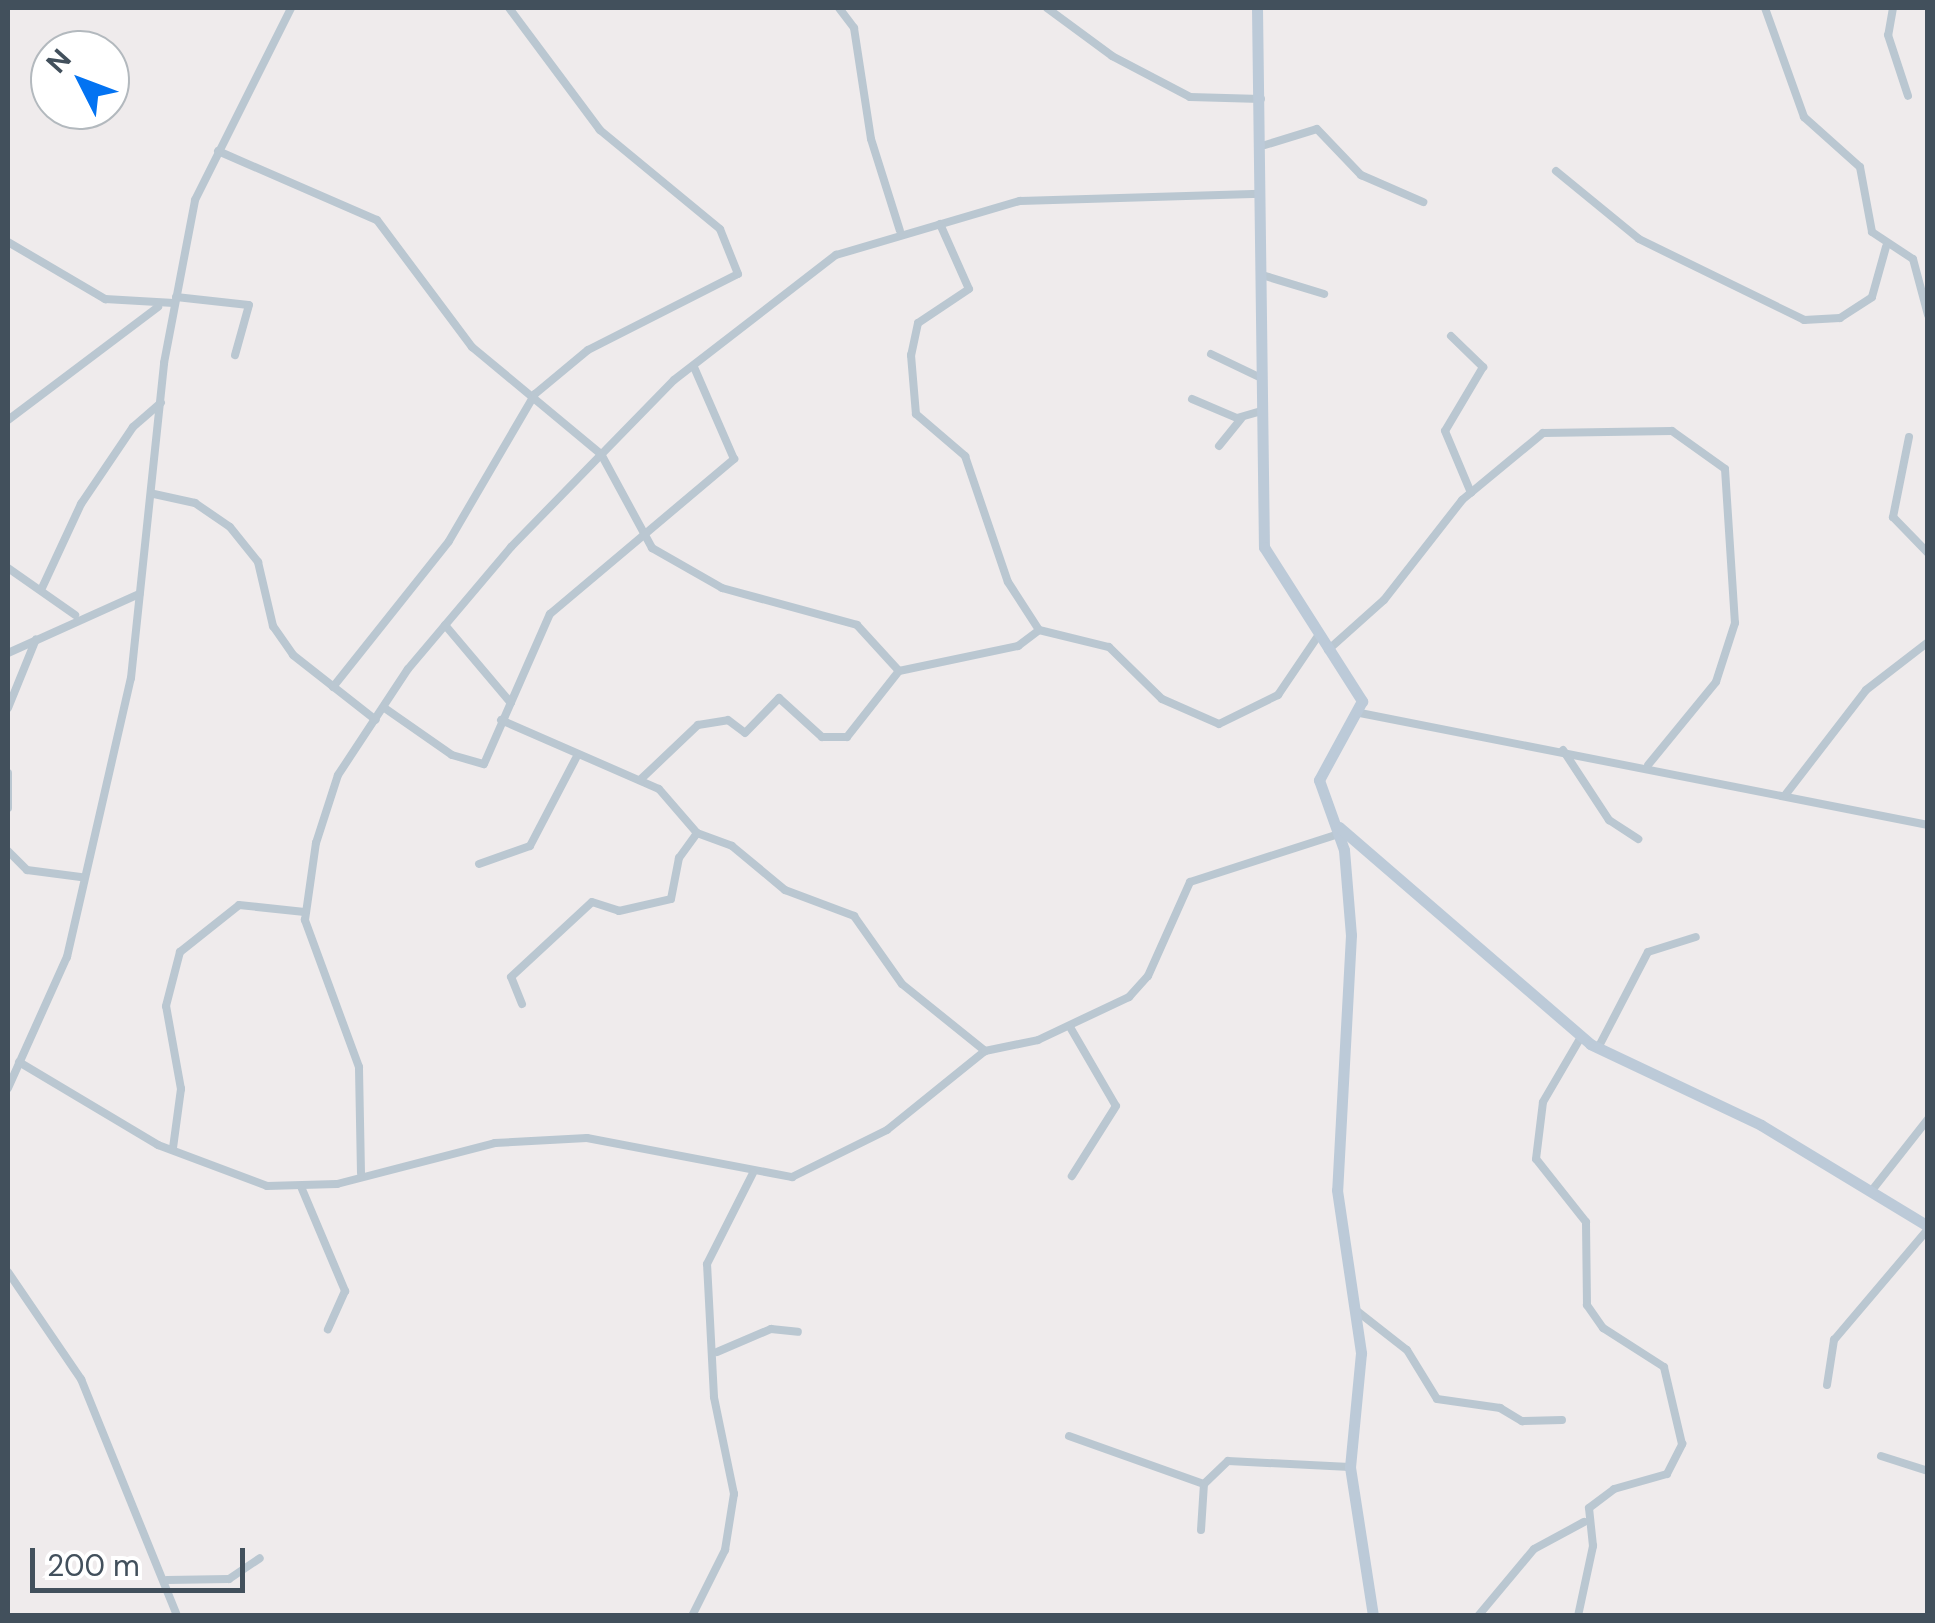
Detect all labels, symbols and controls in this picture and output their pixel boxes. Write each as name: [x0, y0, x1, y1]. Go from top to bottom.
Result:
north arrow: [30, 30, 130, 130]
text: N: [38, 41, 79, 81]
scale bar: [35, 1528, 250, 1590]
text: 200 m: [47, 1546, 140, 1585]

